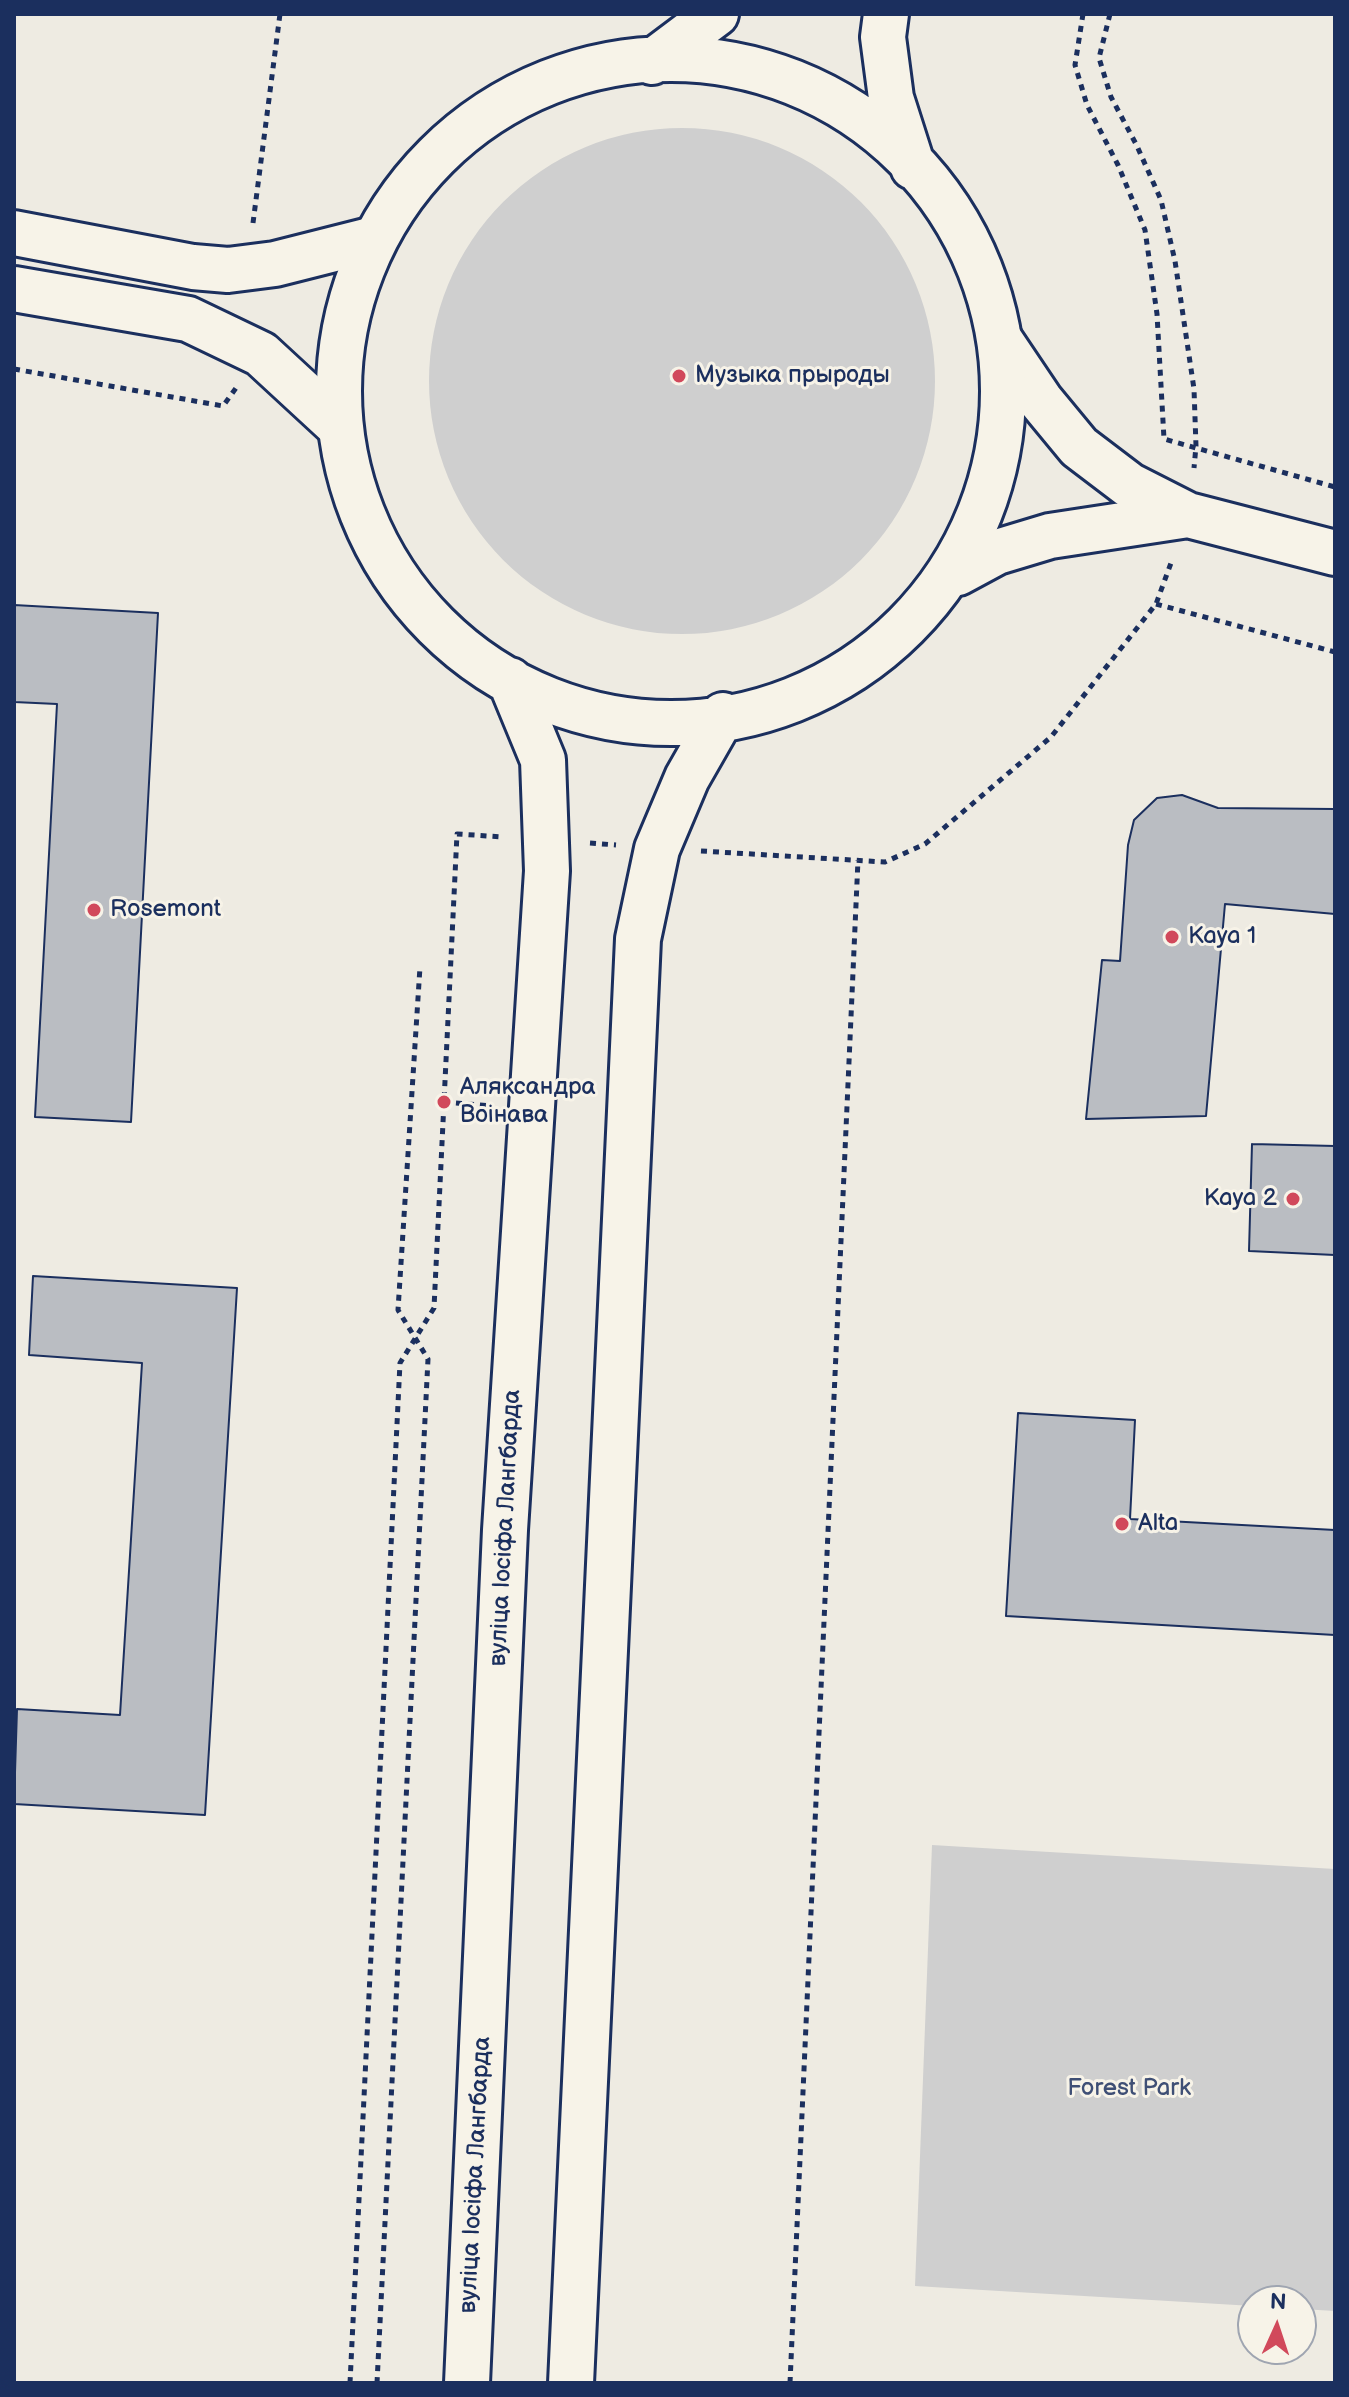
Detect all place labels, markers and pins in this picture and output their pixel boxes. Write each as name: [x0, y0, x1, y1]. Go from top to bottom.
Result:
place label: Музыка прыроды: [695, 362, 890, 390]
marker: Музыка прыроды: [670, 367, 688, 385]
place label: Rosemont: [110, 896, 221, 924]
marker: Rosemont: [85, 901, 103, 919]
place label: Kaya 1: [1188, 923, 1256, 951]
marker: Kaya 1: [1163, 928, 1181, 946]
place label: Аляксандра Воінава: [460, 1074, 596, 1130]
marker: Аляксандра Воінава: [435, 1093, 453, 1111]
place label: Kaya 2: [1204, 1185, 1277, 1213]
marker: Kaya 2: [1284, 1190, 1302, 1208]
place label: Alta: [1138, 1510, 1178, 1538]
marker: Alta: [1113, 1515, 1131, 1533]

